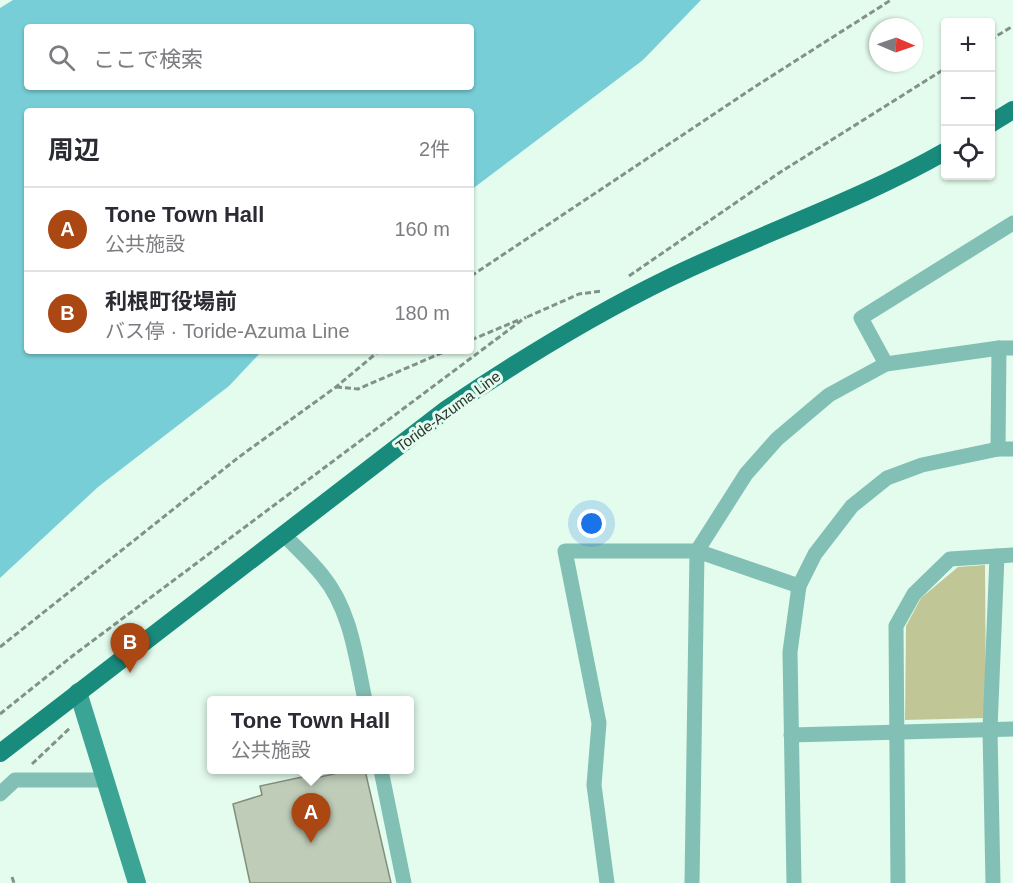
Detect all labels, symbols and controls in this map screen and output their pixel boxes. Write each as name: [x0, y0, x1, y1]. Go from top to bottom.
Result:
north arrow: [869, 18, 923, 72]
map controls: [941, 18, 995, 180]
button: +: [941, 18, 995, 72]
search box: [24, 24, 474, 90]
icon: search: [45, 41, 78, 74]
text: ここで検索: [93, 47, 203, 72]
button: −: [941, 72, 995, 126]
button: locate: [941, 126, 995, 180]
text: 周辺: [48, 135, 100, 165]
text: 2件: [419, 138, 450, 160]
text: Tone Town Hall: [105, 202, 264, 227]
text: A: [60, 218, 75, 240]
text: 160 m: [394, 218, 450, 240]
text: 公共施設: [105, 233, 185, 255]
text: 利根町役場前: [105, 289, 237, 314]
text: B: [60, 302, 75, 324]
text: 180 m: [394, 302, 450, 324]
text: バス停 · Toride-Azuma Line: [105, 320, 350, 342]
street label: Toride-Azuma Line: [392, 367, 504, 455]
your location: [577, 509, 606, 538]
pin: B: [110, 624, 150, 673]
popup: [207, 696, 414, 774]
text: Tone Town Hall: [231, 708, 390, 733]
text: 公共施設: [231, 739, 311, 761]
pin: A: [292, 794, 330, 843]

